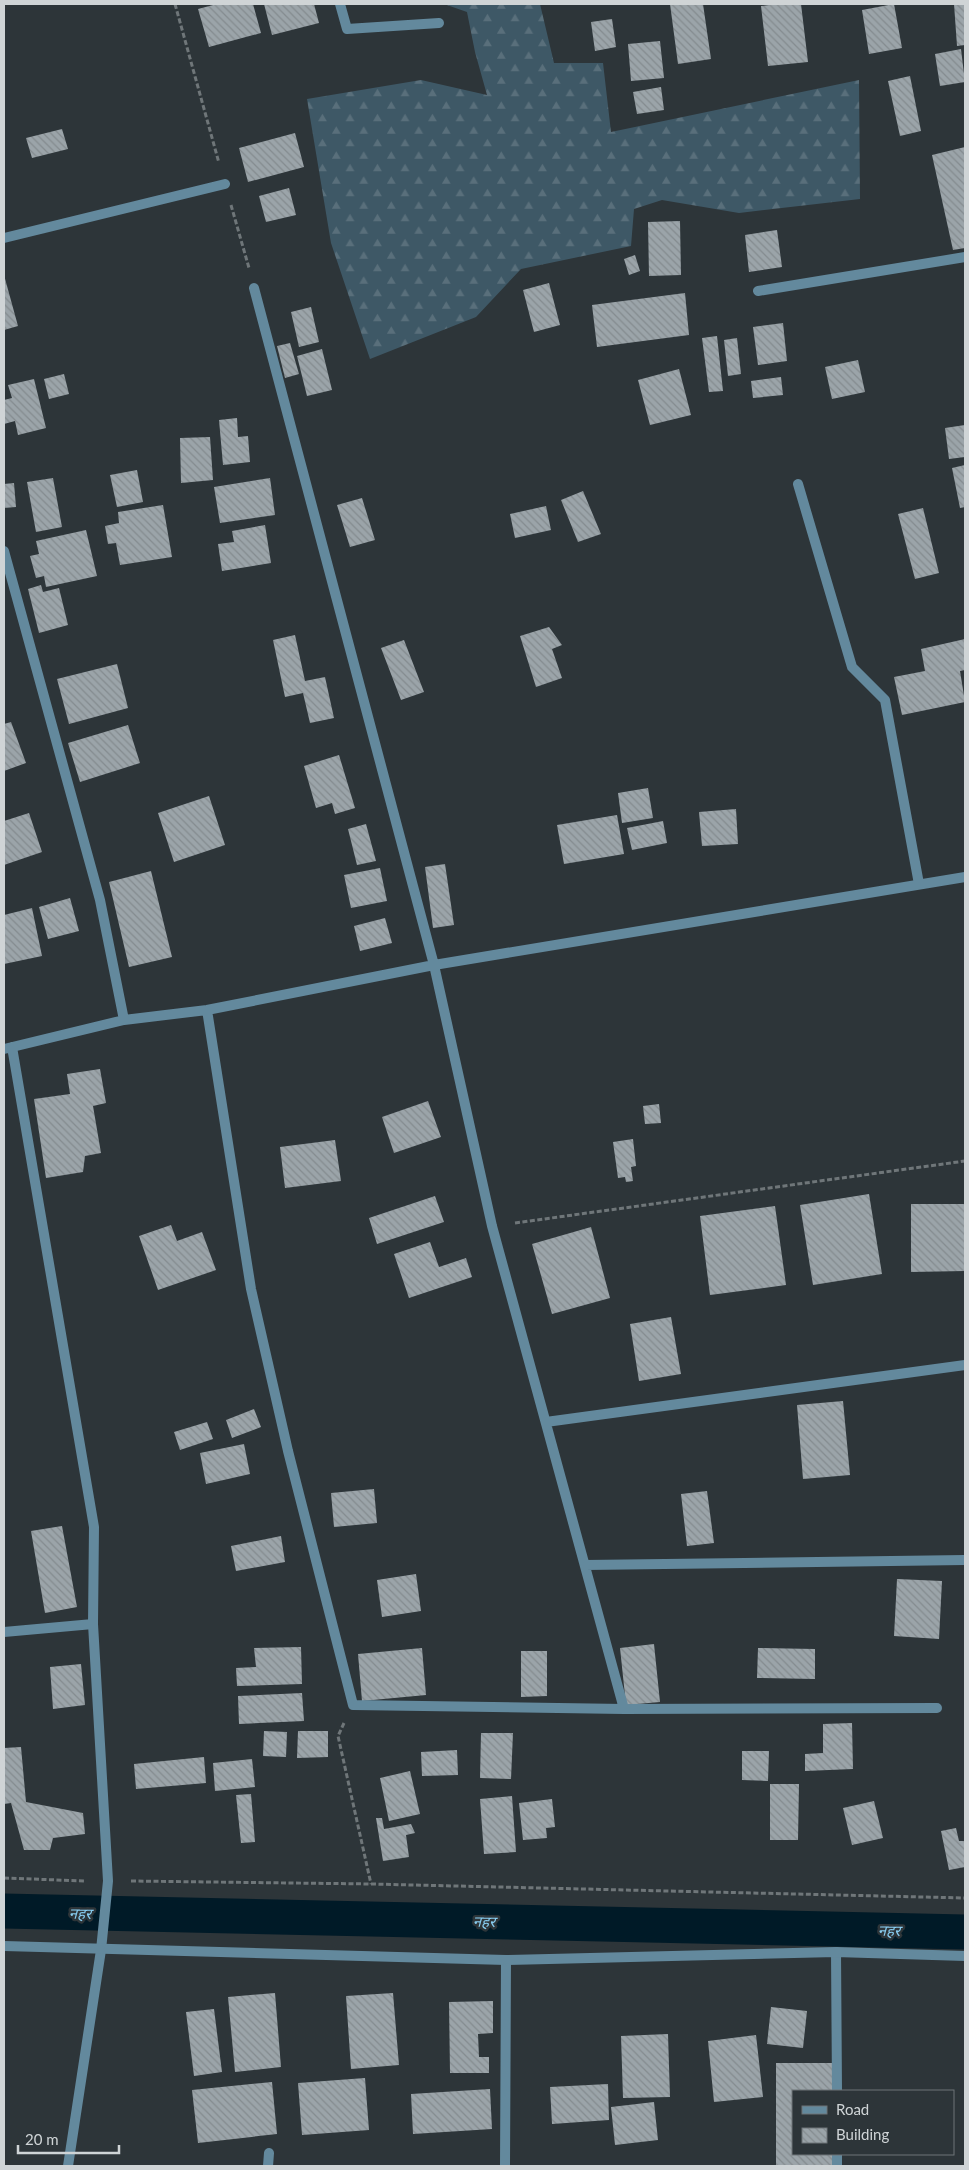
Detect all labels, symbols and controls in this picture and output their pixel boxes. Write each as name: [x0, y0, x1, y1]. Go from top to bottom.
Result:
water label: नहर: [69, 1904, 94, 1922]
water label: नहर: [473, 1912, 498, 1930]
water label: नहर: [878, 1921, 903, 1939]
legend: [792, 2090, 954, 2155]
text: Road: [836, 2100, 869, 2118]
scale bar: [18, 2122, 119, 2154]
text: Building: [836, 2125, 889, 2143]
text: 20 m: [25, 2130, 59, 2148]

